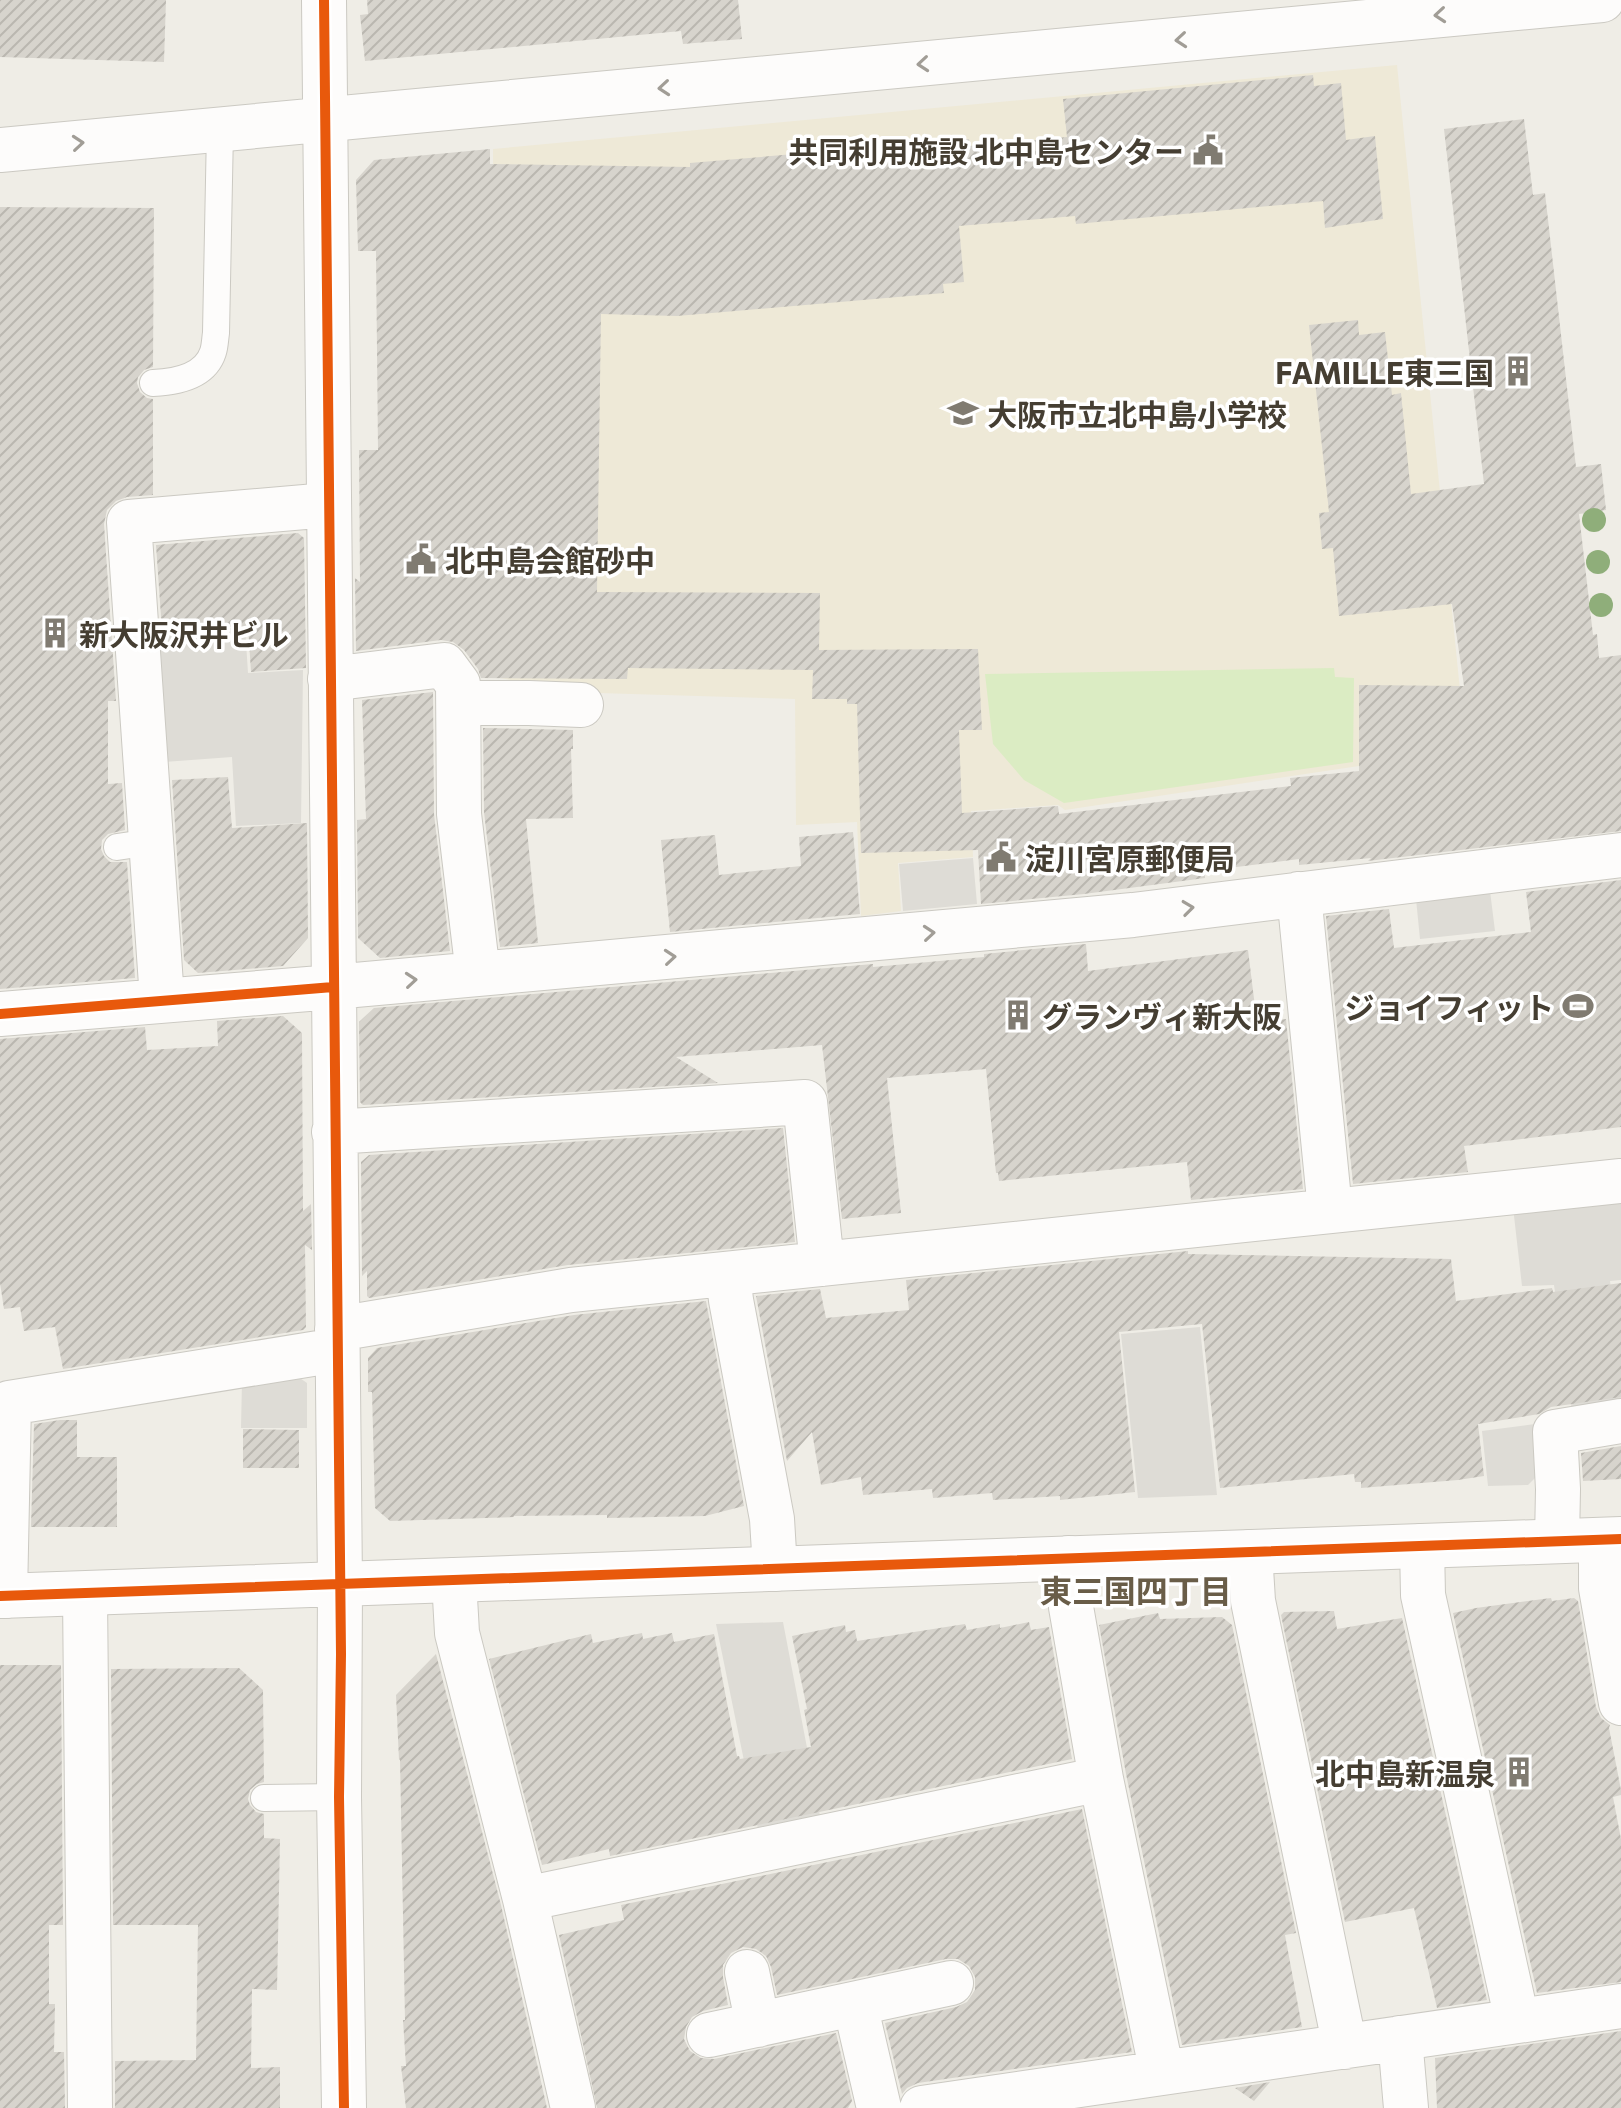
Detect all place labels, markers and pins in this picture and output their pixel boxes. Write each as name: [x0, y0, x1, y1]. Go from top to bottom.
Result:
place label: 共同利用施設 北中島センター: [788, 132, 1184, 169]
public building icon: 共同利用施設 北中島センター: [1191, 133, 1225, 167]
place label: FAMILLE東三国: [1275, 353, 1494, 390]
building icon: FAMILLE東三国: [1501, 354, 1535, 388]
place label: 大阪市立北中島小学校: [987, 395, 1287, 432]
school or university icon: 大阪市立北中島小学校: [946, 396, 980, 430]
place label: 北中島会館砂中: [445, 541, 655, 578]
public building icon: 北中島会館砂中: [404, 542, 438, 576]
place label: 新大阪沢井ビル: [79, 615, 289, 652]
building icon: 新大阪沢井ビル: [38, 616, 72, 650]
place label: 淀川宮原郵便局: [1025, 839, 1235, 876]
public building icon: 淀川宮原郵便局: [984, 840, 1018, 874]
place label: ジョイフィット: [1345, 988, 1554, 1025]
sports icon: ジョイフィット: [1561, 989, 1595, 1023]
place label: グランヴィ新大阪: [1042, 997, 1282, 1034]
building icon: グランヴィ新大阪: [1001, 998, 1035, 1032]
place label: 北中島新温泉: [1315, 1754, 1495, 1791]
building icon: 北中島新温泉: [1502, 1755, 1536, 1789]

